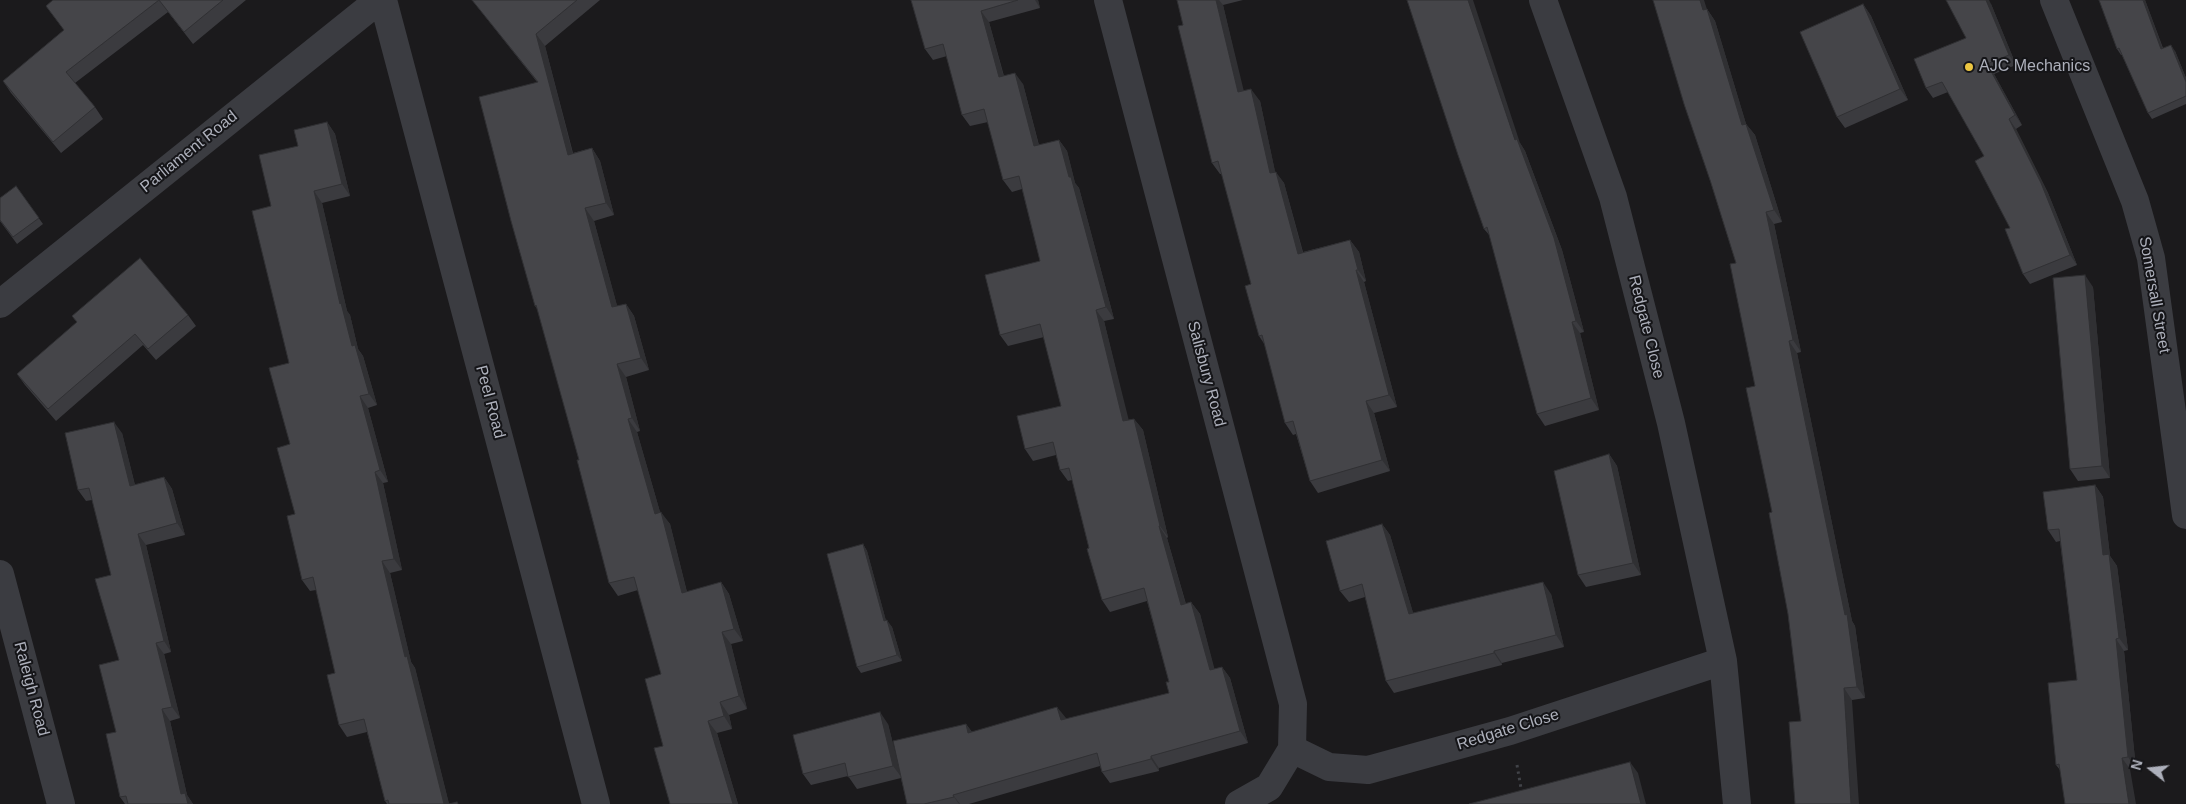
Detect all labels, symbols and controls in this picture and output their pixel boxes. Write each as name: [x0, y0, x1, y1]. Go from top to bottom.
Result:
place label: AJC Mechanics: [1979, 57, 2090, 77]
marker: AJC Mechanics: [1963, 61, 1975, 73]
street label: Parliament Road: [137, 107, 241, 197]
street label: Somersall Street: [2134, 235, 2174, 355]
street label: Redgate Close: [1624, 273, 1668, 381]
street label: Salisbury Road: [1183, 319, 1229, 429]
street label: Peel Road: [471, 363, 509, 441]
street label: Raleigh Road: [9, 640, 53, 738]
street label: Redgate Close: [1455, 705, 1561, 755]
north arrow: [2126, 744, 2176, 794]
text: N: [2127, 758, 2146, 772]

